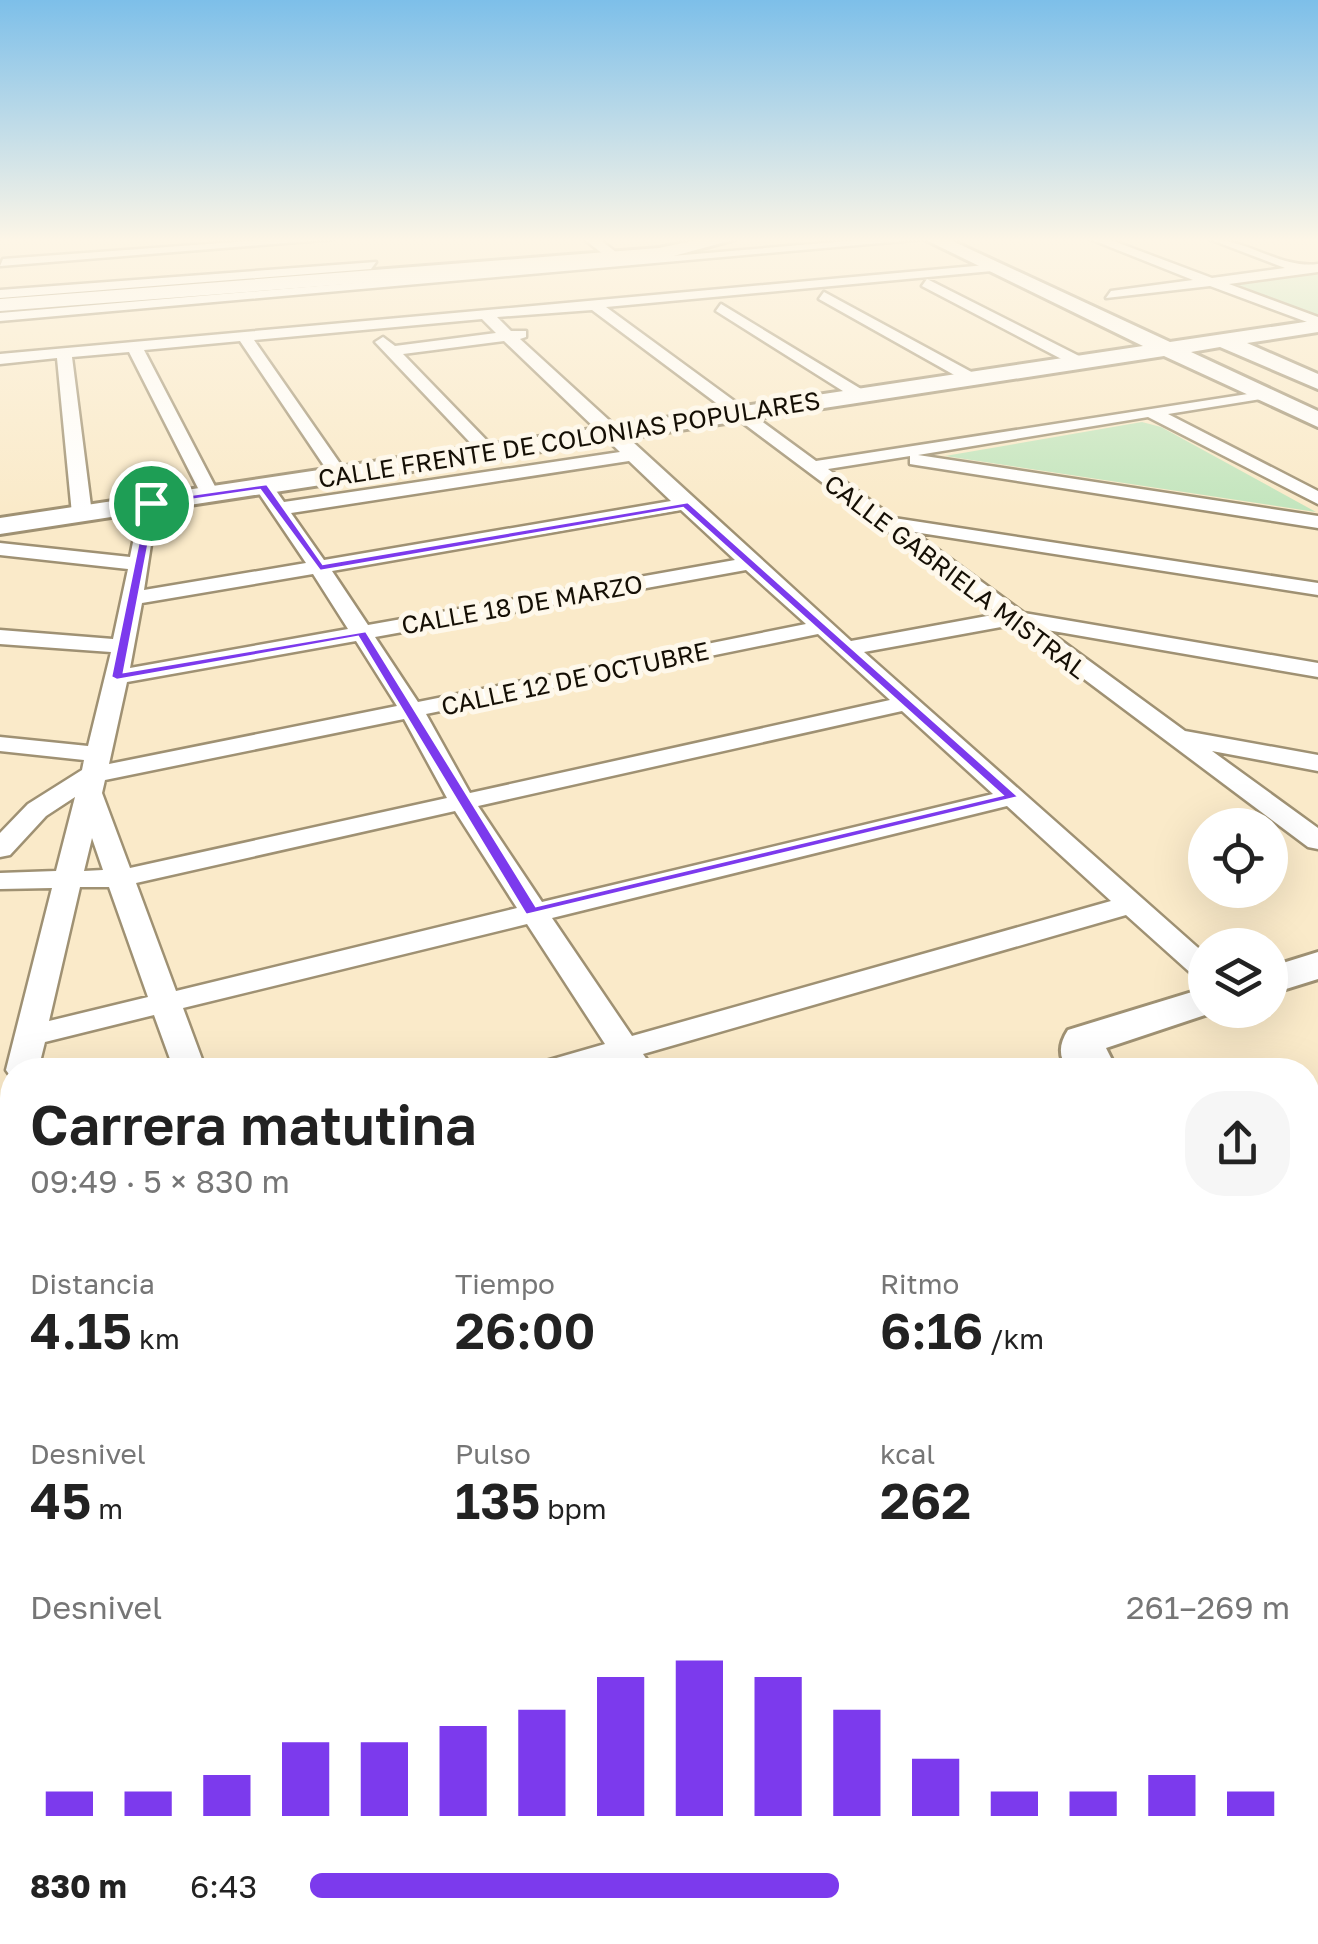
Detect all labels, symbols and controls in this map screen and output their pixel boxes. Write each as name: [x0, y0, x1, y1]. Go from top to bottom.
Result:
street label: CALLE FRENTE DE COLONIAS POPULARES: [316, 384, 822, 494]
pin: [109, 461, 194, 546]
street label: CALLE GABRIELA MISTRAL: [819, 467, 1093, 685]
icon: arrive: [124, 476, 179, 531]
street label: CALLE 18 DE MARZO: [399, 568, 645, 640]
street label: CALLE 12 DE OCTUBRE: [438, 634, 712, 722]
map controls: [1188, 808, 1288, 1028]
button: locate: [1188, 808, 1288, 908]
button: layers: [1188, 928, 1288, 1028]
text: Carrera matutina: [30, 1091, 477, 1157]
button: share: [1185, 1091, 1290, 1196]
text: 09:49 · 5 × 830 m: [30, 1162, 290, 1200]
text: Distancia: [30, 1267, 155, 1300]
text: Tiempo: [455, 1267, 555, 1300]
text: Ritmo: [880, 1267, 959, 1300]
text: 4.15: [30, 1300, 132, 1360]
text: 26:00: [455, 1300, 596, 1360]
text: 6:16: [880, 1300, 983, 1360]
text: km: [132, 1322, 180, 1355]
text: /km: [983, 1322, 1044, 1355]
text: Desnivel: [30, 1437, 146, 1470]
text: Pulso: [455, 1437, 531, 1470]
text: kcal: [880, 1437, 935, 1470]
text: 45: [30, 1470, 91, 1530]
text: 135: [455, 1470, 540, 1530]
text: 262: [880, 1470, 971, 1530]
text: m: [91, 1492, 123, 1525]
text: bpm: [540, 1492, 607, 1525]
text: Desnivel: [30, 1588, 162, 1626]
text: 261–269 m: [1126, 1588, 1290, 1626]
text: 830 m: [30, 1867, 127, 1905]
text: 6:43: [190, 1867, 257, 1905]

